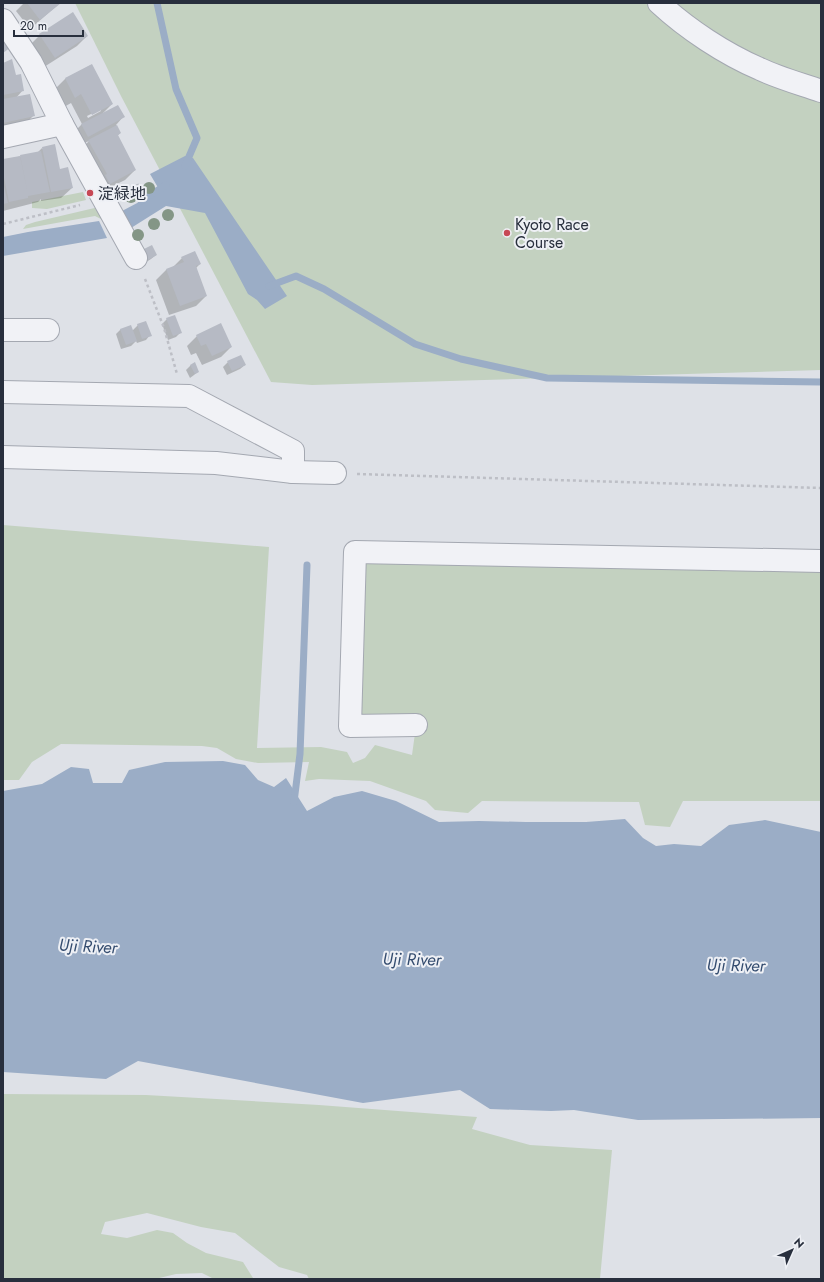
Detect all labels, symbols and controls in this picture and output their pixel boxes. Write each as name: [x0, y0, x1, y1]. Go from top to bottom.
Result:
scale bar: [14, 12, 83, 38]
text: 20 m: [20, 17, 47, 35]
place label: 淀緑地: [98, 182, 146, 205]
marker: 淀緑地: [85, 188, 95, 198]
place label: Kyoto Race Course: [515, 213, 589, 254]
marker: Kyoto Race Course: [502, 228, 512, 238]
water label: Uji River: [58, 932, 119, 960]
water label: Uji River: [383, 946, 443, 972]
water label: Uji River: [707, 952, 767, 978]
north arrow: [772, 1230, 812, 1270]
text: N: [790, 1234, 808, 1252]

